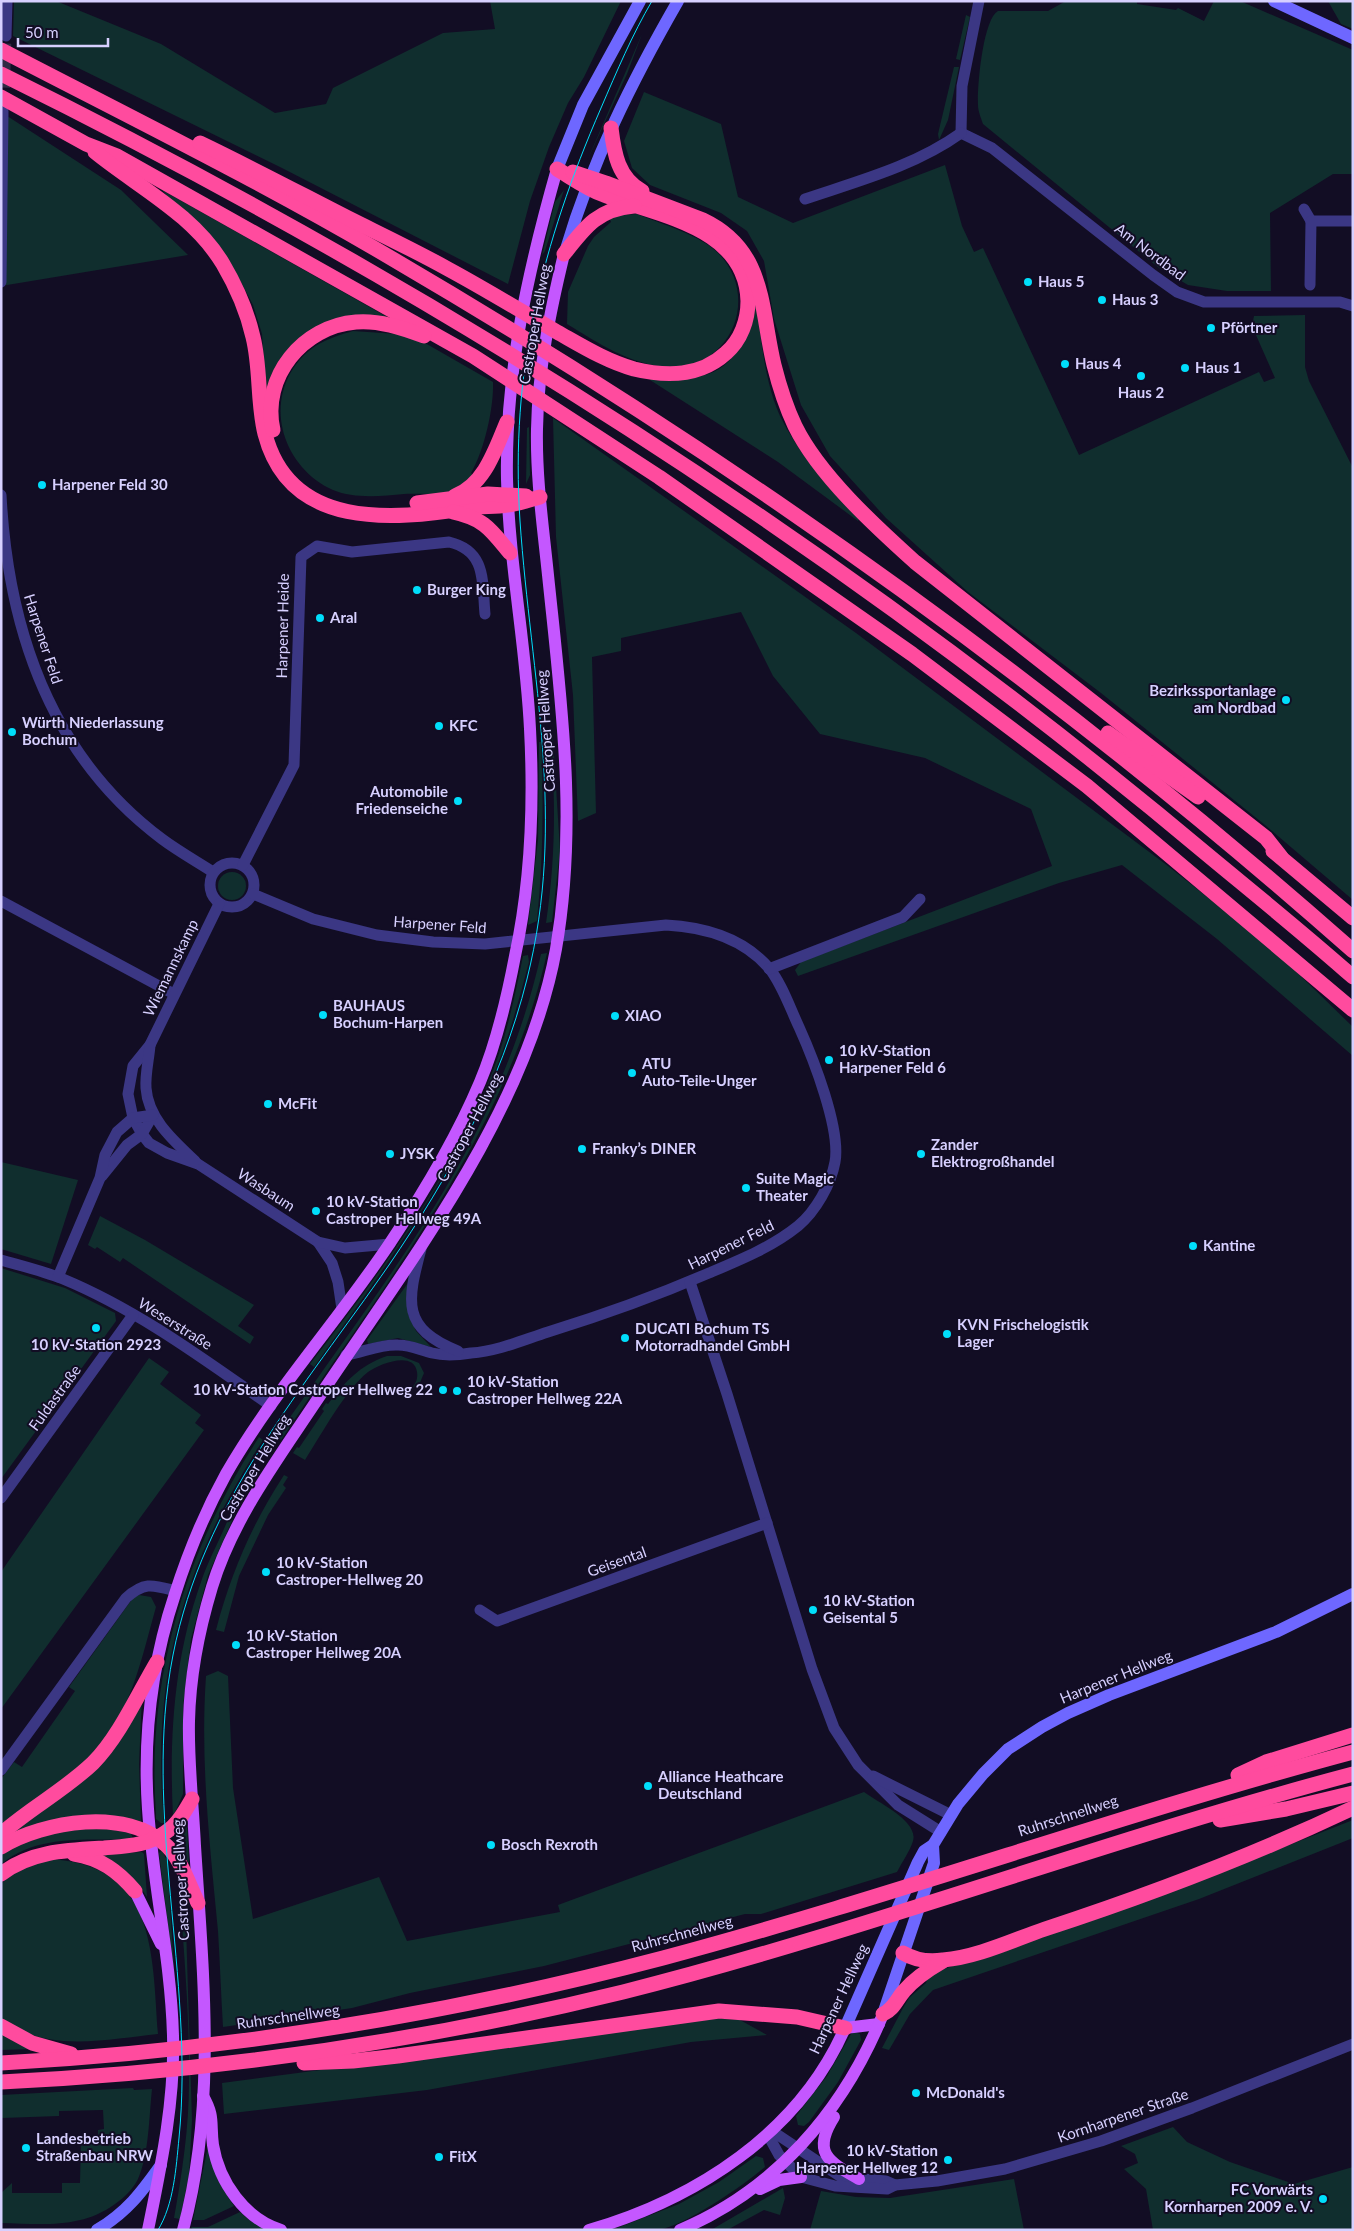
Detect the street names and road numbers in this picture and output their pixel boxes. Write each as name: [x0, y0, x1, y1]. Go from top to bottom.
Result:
street label: Am Nordbad: [1112, 219, 1190, 284]
street label: Castroper Hellweg: [515, 262, 553, 385]
street label: Harpener Heide: [272, 573, 292, 679]
street label: Harpener Feld: [21, 591, 67, 686]
street label: Castroper Hellweg: [532, 669, 558, 793]
street label: Harpener Feld: [393, 912, 487, 936]
street label: Wiemannskamp: [139, 916, 201, 1019]
street label: Castroper Hellweg: [433, 1068, 506, 1185]
street label: Wasbaum: [234, 1164, 299, 1214]
street label: Harpener Feld: [685, 1216, 776, 1273]
street label: Weserstraße: [135, 1293, 216, 1353]
street label: Fuldastraße: [24, 1361, 84, 1434]
street label: Castroper Hellweg: [215, 1410, 293, 1524]
street label: Geisental: [585, 1542, 649, 1580]
street label: Harpener Hellweg: [1057, 1645, 1175, 1707]
street label: Ruhrschnellweg: [1015, 1790, 1120, 1840]
street label: Castroper Hellweg: [168, 1818, 192, 1941]
street label: Ruhrschnellweg: [629, 1911, 734, 1955]
street label: Harpener Hellweg: [805, 1941, 872, 2056]
street label: Ruhrschnellweg: [235, 2000, 341, 2032]
street label: Kornharpener Straße: [1055, 2084, 1191, 2146]

